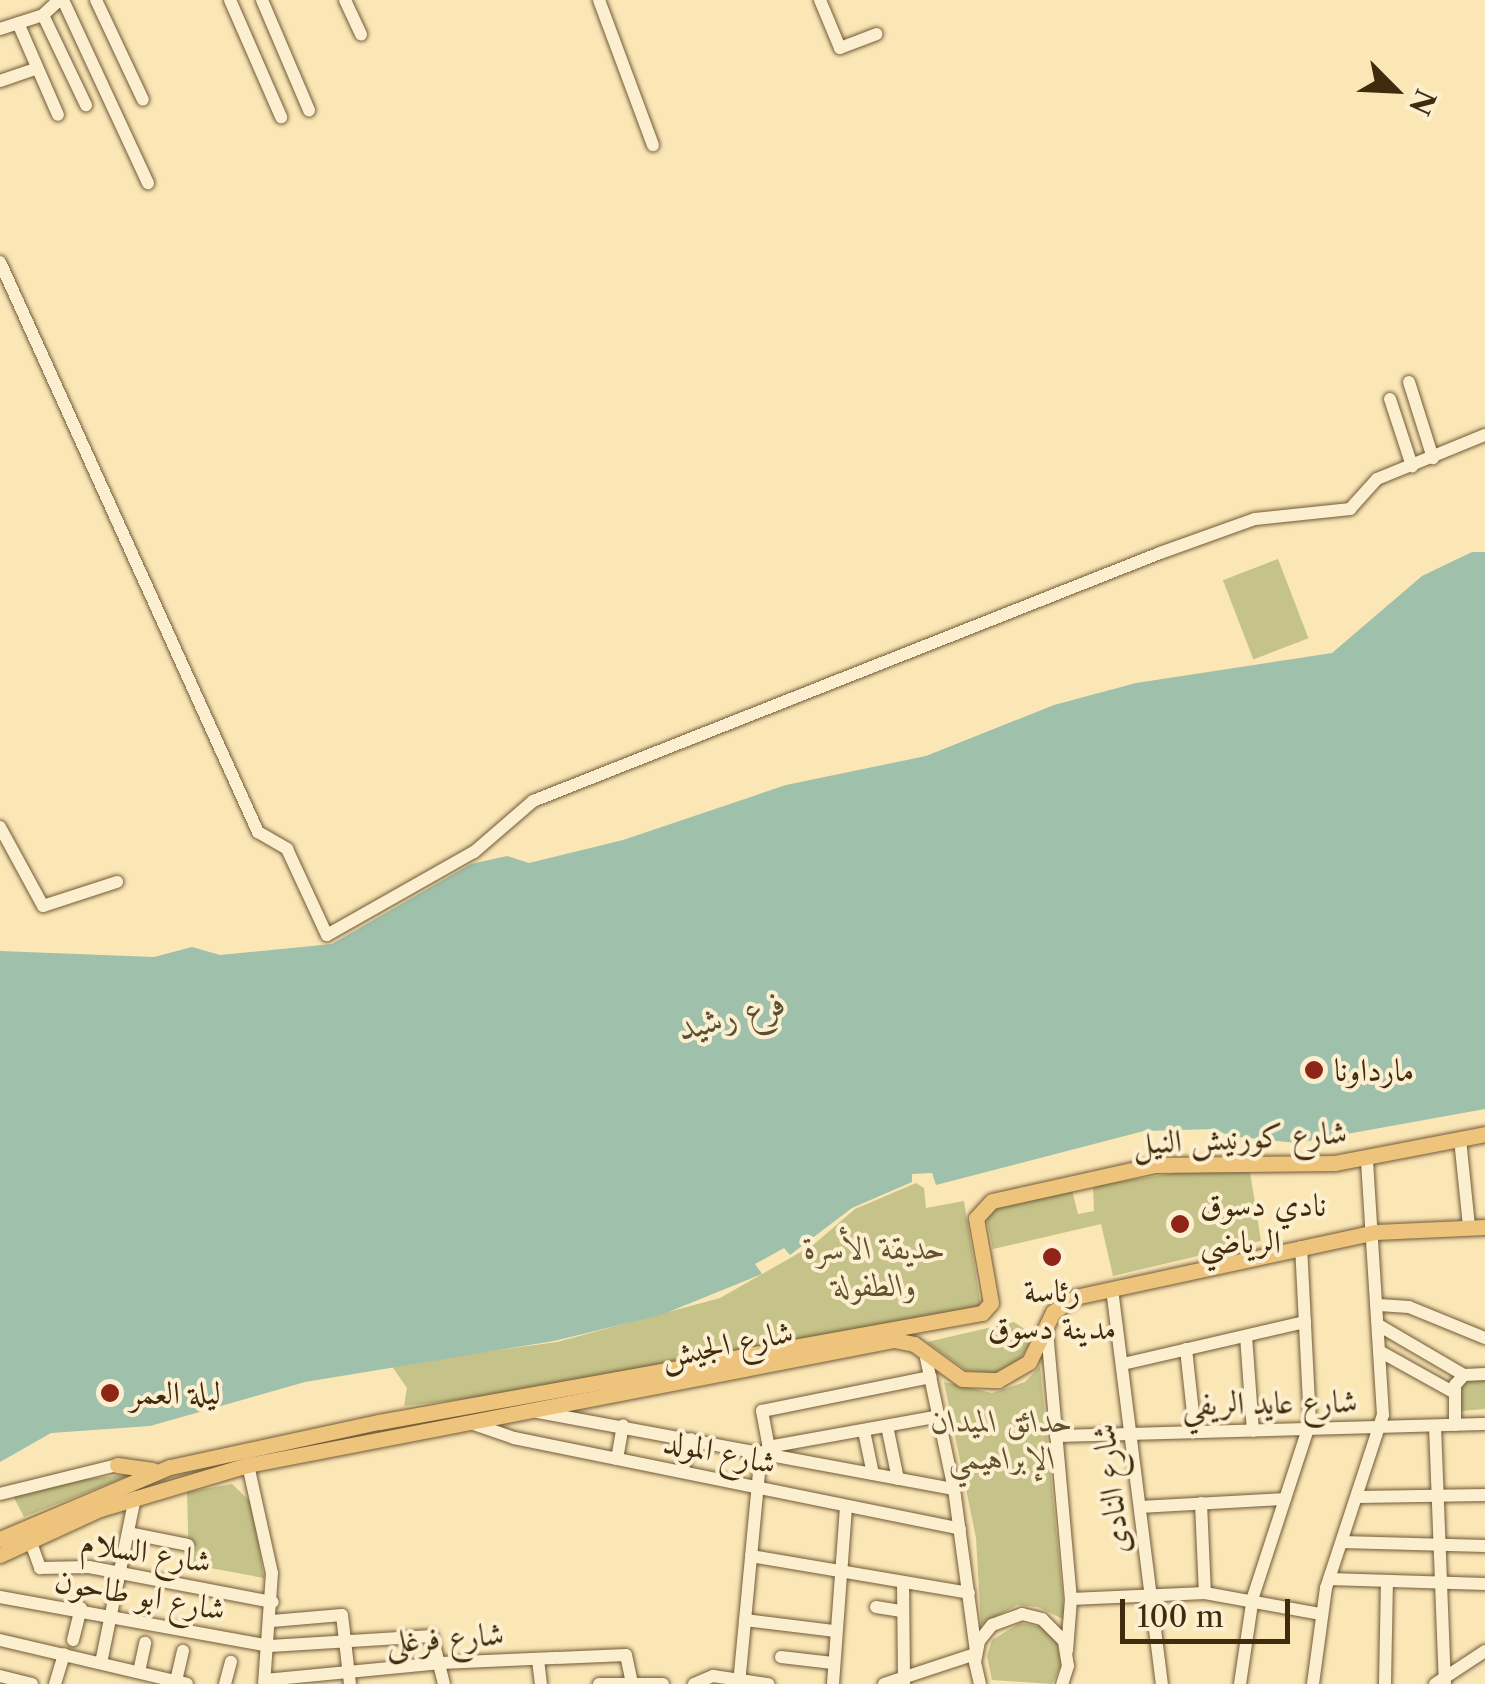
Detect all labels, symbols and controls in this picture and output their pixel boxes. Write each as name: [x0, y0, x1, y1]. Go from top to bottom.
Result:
north arrow: [1345, 40, 1445, 140]
text: N: [1402, 84, 1443, 120]
water label: فرع رشيد: [674, 981, 790, 1049]
place label: مارداونا: [1334, 1051, 1414, 1089]
marker: مارداونا: [1303, 1059, 1325, 1081]
street label: شارع كورنيش النيل: [1132, 1113, 1348, 1163]
place label: نادي دسوق الرياضي: [1200, 1187, 1326, 1262]
marker: نادي دسوق الرياضي: [1169, 1213, 1191, 1235]
park label: حديقة الأسرة والطفولة: [804, 1230, 946, 1305]
marker: رئاسة مدينة دسوق: [1041, 1246, 1063, 1268]
place label: رئاسة مدينة دسوق: [988, 1273, 1116, 1348]
street label: شارع الجيش: [658, 1312, 796, 1376]
place label: ليلة العمر: [130, 1374, 221, 1412]
marker: ليلة العمر: [99, 1382, 121, 1404]
street label: شارع عايد الريفي: [1182, 1382, 1358, 1424]
park label: حدائق الميدان الإبراهيمي: [931, 1403, 1073, 1478]
street label: شارع المولد: [660, 1421, 780, 1483]
street label: شارع النادى: [1084, 1422, 1138, 1556]
street label: شارع السلام: [78, 1523, 214, 1581]
street label: شارع ابو طاحون: [52, 1561, 228, 1629]
scale bar: [1125, 1579, 1295, 1641]
text: 100 m: [1137, 1598, 1224, 1635]
street label: شارع فرغلى: [385, 1615, 505, 1661]

